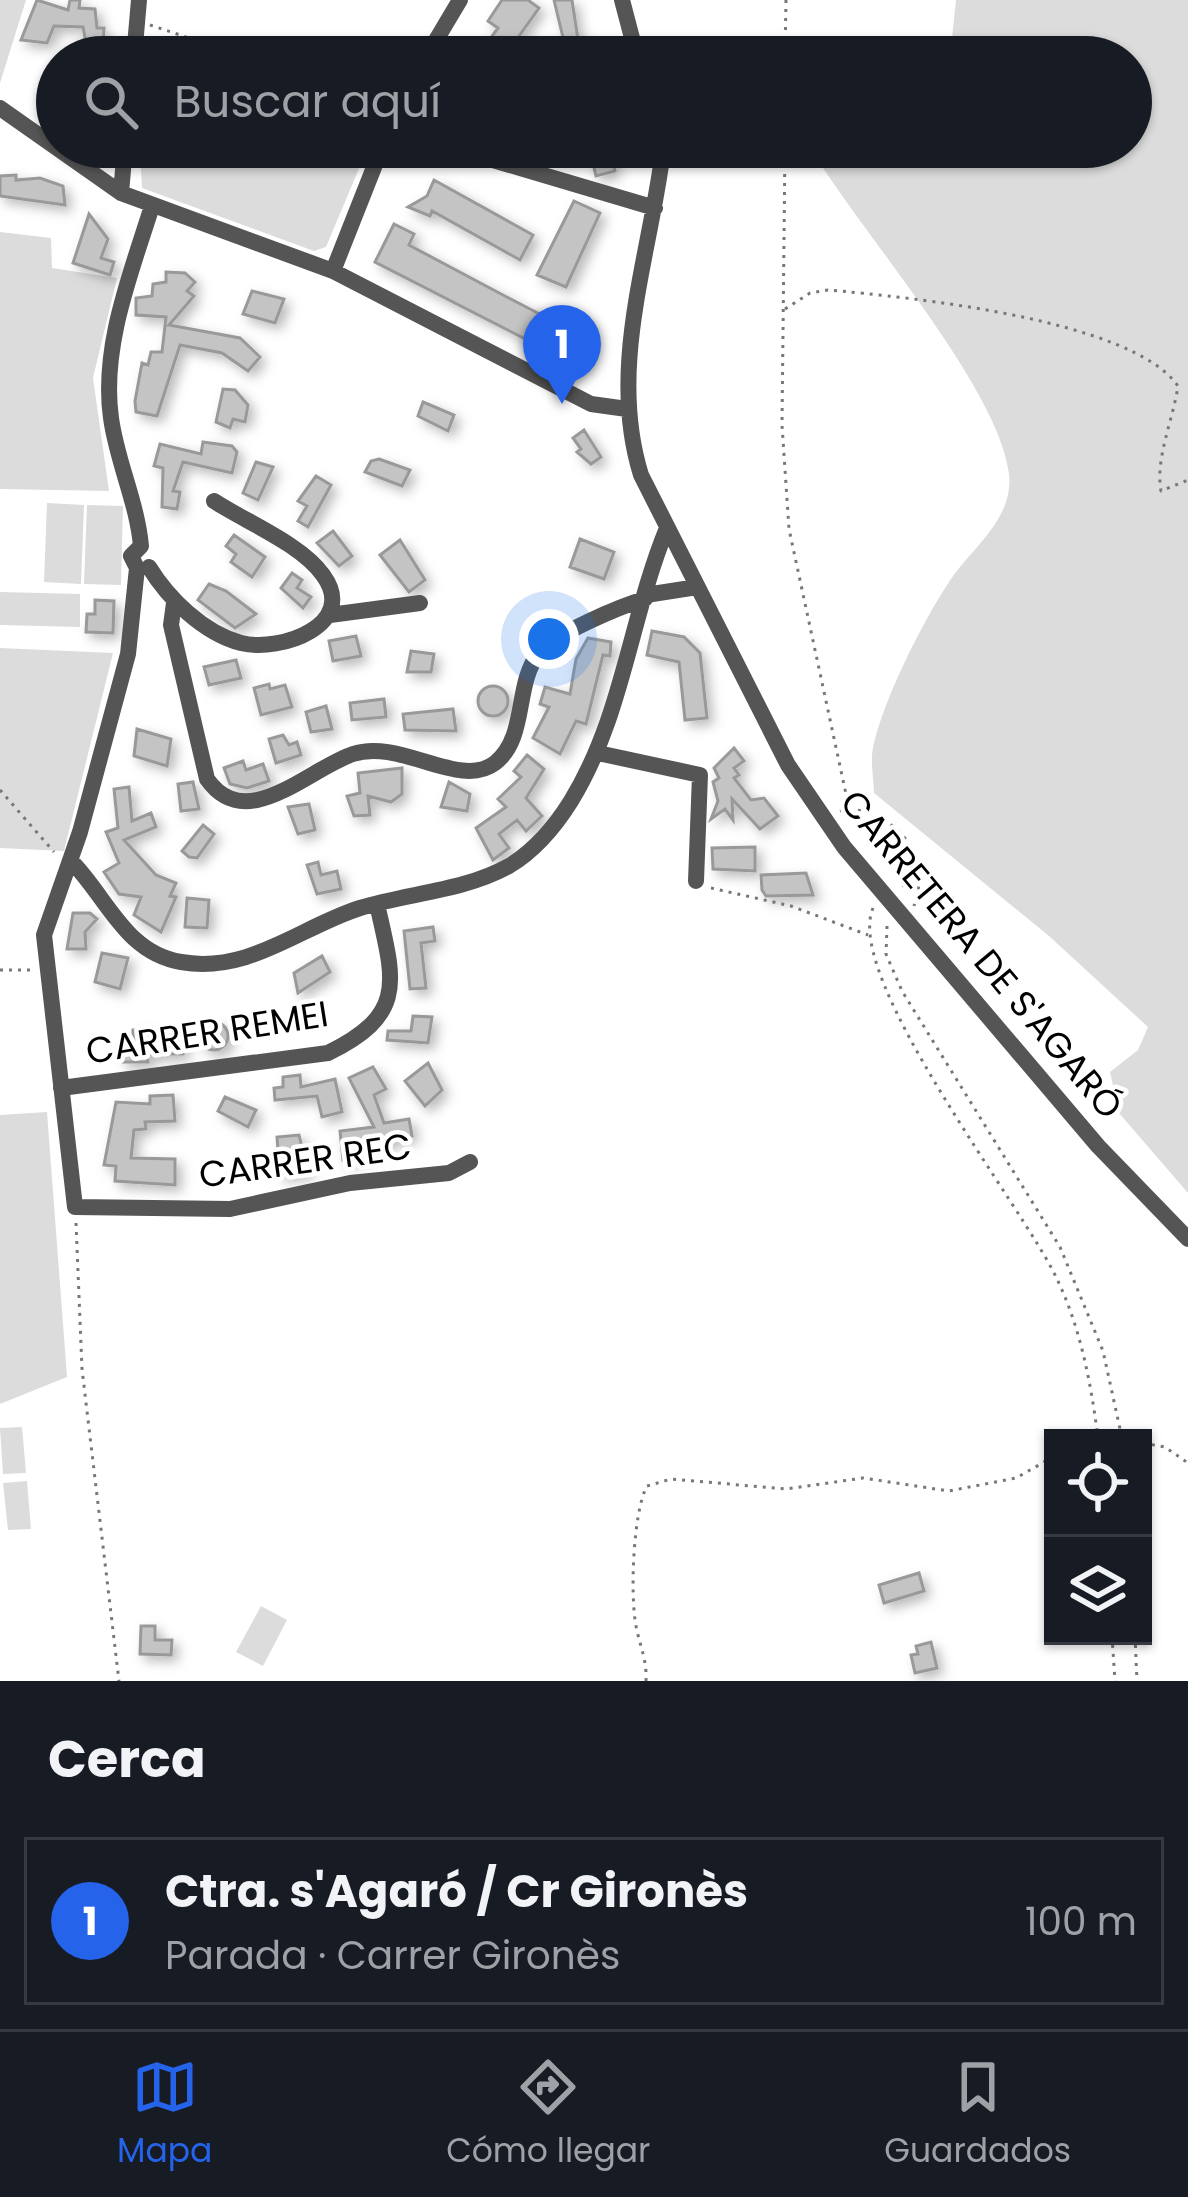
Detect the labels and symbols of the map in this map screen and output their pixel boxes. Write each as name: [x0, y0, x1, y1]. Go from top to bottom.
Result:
pin: 1: [523, 305, 601, 404]
your location: [519, 609, 579, 669]
street label: CARRETERA DE S'AGARÓ: [829, 779, 1135, 1130]
street label: CARRER REMEI: [82, 988, 332, 1077]
street label: CARRER REC: [196, 1120, 415, 1201]

